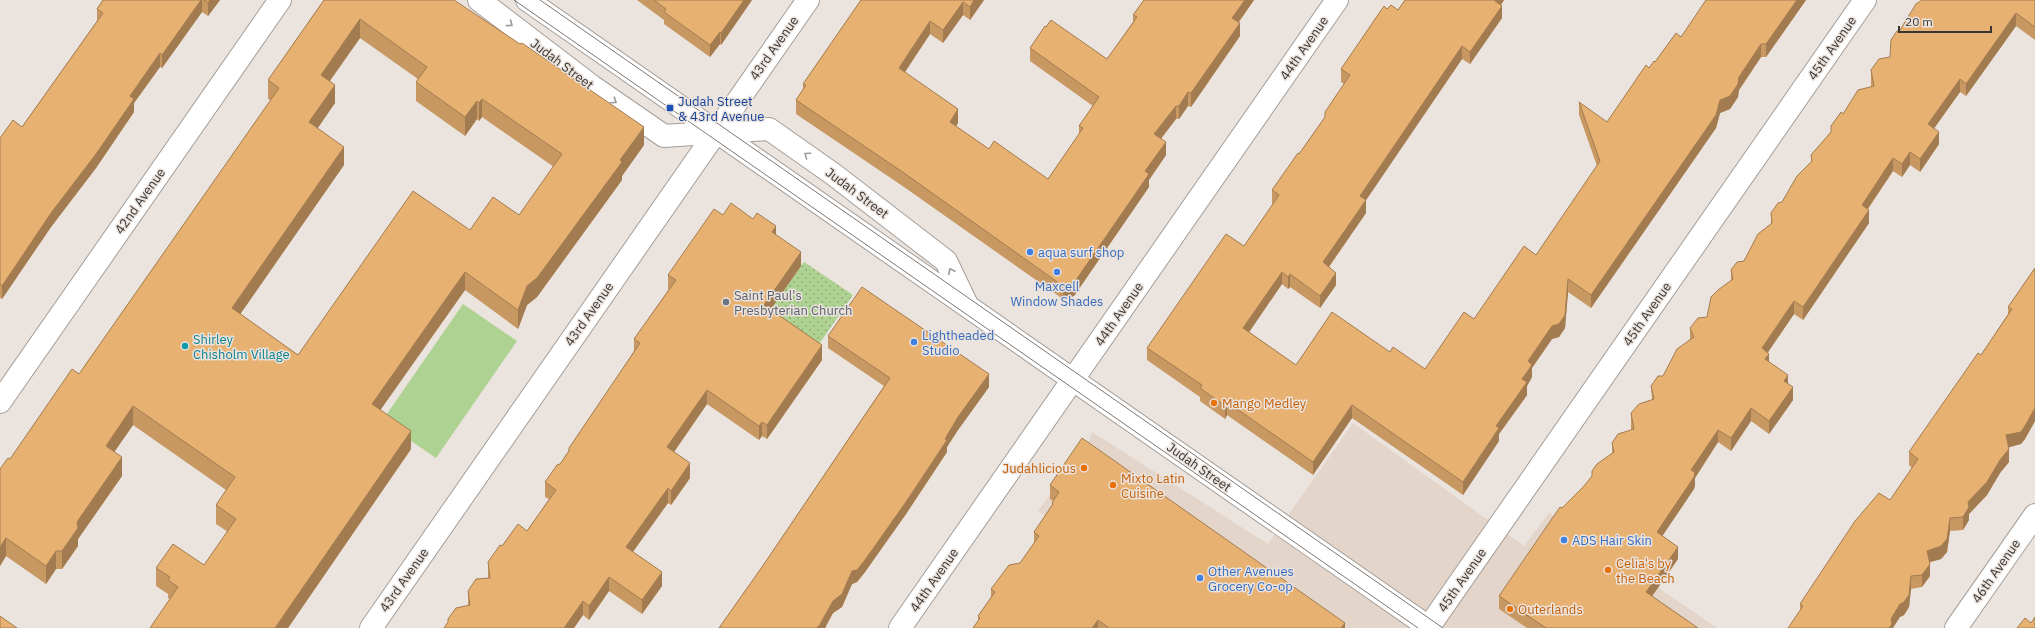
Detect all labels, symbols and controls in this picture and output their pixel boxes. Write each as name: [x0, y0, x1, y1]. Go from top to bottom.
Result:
scale bar: [1899, 8, 1991, 34]
street label: 43rd Avenue: [746, 13, 802, 83]
street label: 44th Avenue: [1276, 13, 1332, 83]
street label: 45th Avenue: [1804, 13, 1860, 83]
text: 20 m: [1905, 14, 1933, 29]
one-way arrow: [505, 19, 512, 26]
street label: Judah Street: [527, 35, 597, 93]
place label: Judah Street & 43rd Avenue: [678, 93, 764, 125]
one-way arrow: [610, 97, 617, 104]
marker: Judah Street & 43rd Avenue: [665, 103, 675, 113]
one-way arrow: [804, 153, 811, 160]
street label: Judah Street: [822, 164, 892, 222]
street label: 42nd Avenue: [111, 165, 169, 237]
place label: aqua surf shop: [1038, 244, 1124, 261]
marker: aqua surf shop: [1025, 247, 1035, 257]
marker: Maxcell Window Shades: [1052, 267, 1062, 277]
one-way arrow: [948, 268, 955, 275]
place label: Maxcell Window Shades: [1011, 278, 1103, 310]
street label: 43rd Avenue: [561, 279, 617, 349]
street label: 44th Avenue: [1091, 279, 1147, 349]
street label: 45th Avenue: [1619, 279, 1675, 349]
place label: Saint Paul's Presbyterian Church: [734, 287, 852, 319]
marker: Saint Paul's Presbyterian Church: [721, 297, 731, 307]
place label: Lightheaded Studio: [922, 327, 994, 359]
place label: Shirley Chisholm Village: [193, 331, 290, 363]
marker: Lightheaded Studio: [909, 337, 919, 347]
marker: Shirley Chisholm Village: [180, 341, 190, 351]
place label: Mango Medley: [1222, 395, 1307, 412]
marker: Mango Medley: [1209, 398, 1219, 408]
street label: Judah Street: [1164, 439, 1234, 495]
place label: Judahlicious: [1003, 460, 1076, 477]
marker: Judahlicious: [1079, 463, 1089, 473]
place label: Mixto Latin Cuisine: [1121, 470, 1185, 502]
marker: Mixto Latin Cuisine: [1108, 480, 1118, 490]
place label: ADS Hair Skin: [1572, 532, 1652, 549]
marker: ADS Hair Skin: [1559, 535, 1569, 545]
street label: 46th Avenue: [1968, 536, 2024, 606]
street label: 43rd Avenue: [376, 545, 432, 615]
street label: 44th Avenue: [906, 545, 962, 615]
street label: 45th Avenue: [1434, 545, 1490, 615]
place label: Celia's by the Beach: [1616, 555, 1675, 587]
place label: Other Avenues Grocery Co-op: [1208, 563, 1294, 595]
marker: Celia's by the Beach: [1603, 565, 1613, 575]
marker: Other Avenues Grocery Co-op: [1195, 573, 1205, 583]
place label: Outerlands: [1518, 601, 1583, 618]
marker: Outerlands: [1505, 604, 1515, 614]

